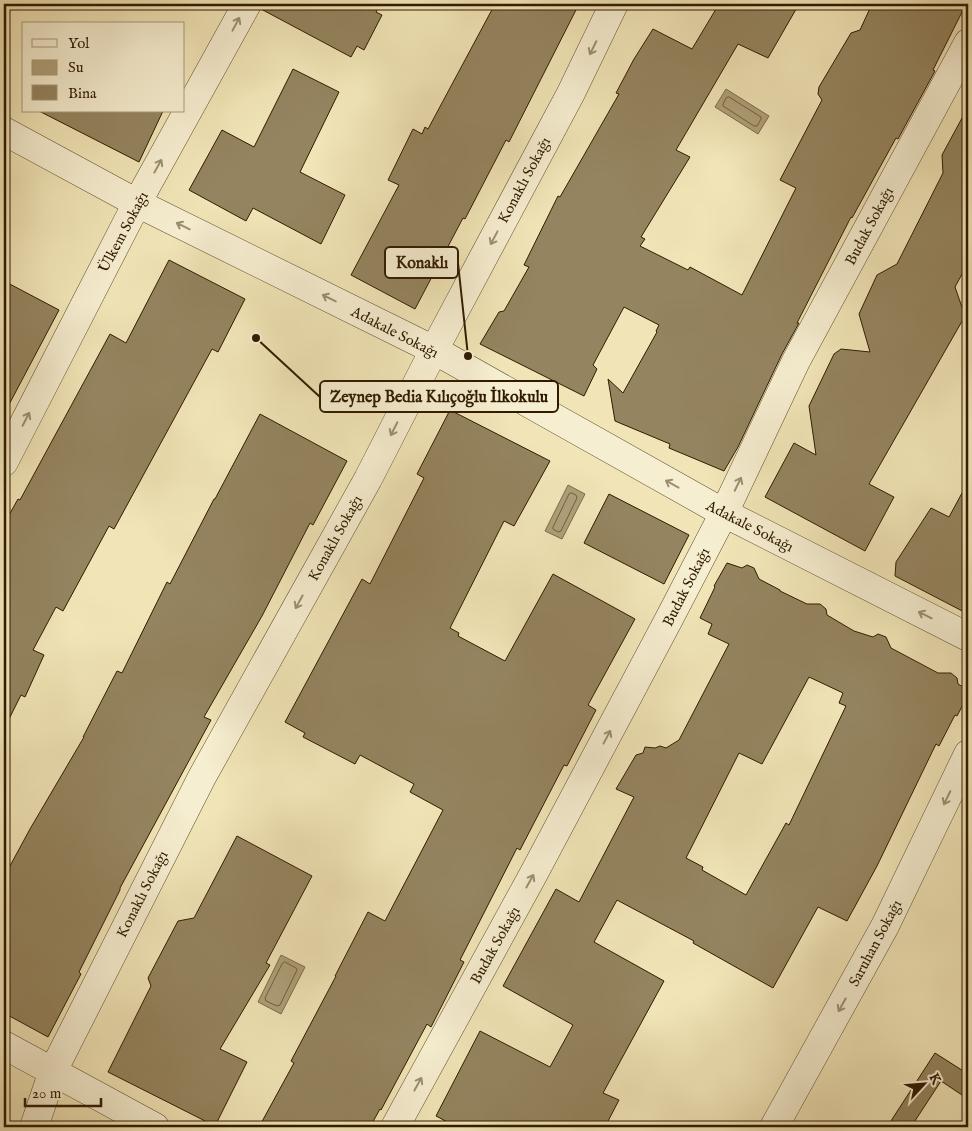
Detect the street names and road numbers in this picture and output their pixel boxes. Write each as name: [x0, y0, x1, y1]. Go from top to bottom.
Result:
street label: Konaklı Sokağı: [494, 134, 555, 227]
street label: Budak Sokağı: [841, 184, 898, 269]
street label: Ülkem Sokağı: [94, 189, 153, 276]
street label: Adakale Sokağı: [347, 302, 442, 363]
street label: Konaklı Sokağı: [304, 492, 367, 584]
street label: Adakale Sokağı: [702, 496, 797, 557]
street label: Budak Sokağı: [658, 545, 714, 630]
street label: Konaklı Sokağı: [112, 848, 172, 941]
street label: Saruhan Sokağı: [845, 897, 906, 990]
street label: Budak Sokağı: [466, 903, 525, 987]

